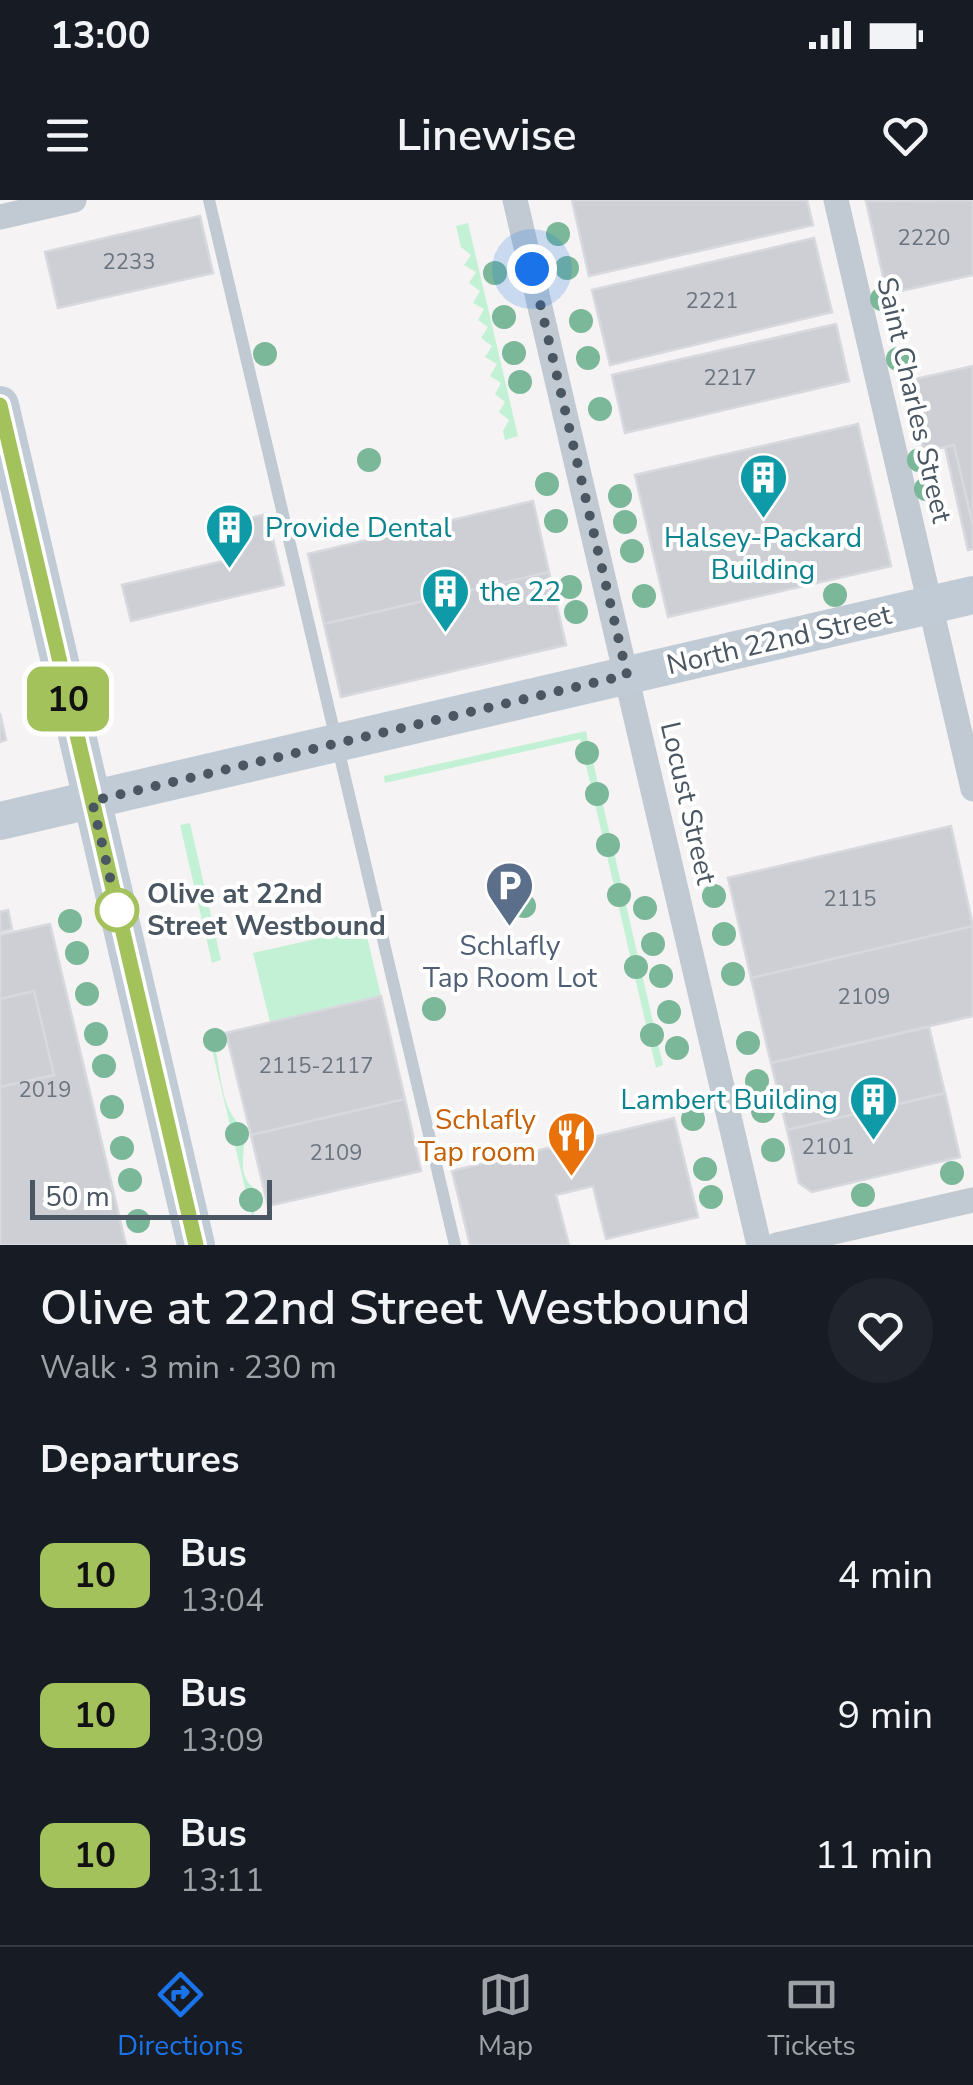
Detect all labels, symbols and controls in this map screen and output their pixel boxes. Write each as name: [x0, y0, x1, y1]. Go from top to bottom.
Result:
text: 13:00: [50, 10, 151, 61]
text: Linewise: [396, 105, 577, 166]
icon: menu: [40, 108, 95, 163]
icon: heart: [878, 108, 933, 163]
house number: 2220: [898, 223, 950, 253]
your location: [507, 244, 557, 294]
house number: 2233: [103, 247, 155, 277]
street label: Saint Charles Street: [867, 273, 961, 527]
house number: 2221: [686, 286, 738, 316]
house number: 2217: [704, 363, 756, 393]
building icon: Halsey-Packard Building: [737, 452, 789, 520]
building icon: Provide Dental: [204, 502, 256, 570]
place label: Provide Dental: [265, 509, 452, 547]
place label: Halsey-Packard Building: [664, 519, 862, 589]
building icon: the 22: [419, 566, 471, 634]
place label: the 22: [480, 573, 561, 611]
street label: North 22nd Street: [663, 596, 895, 684]
line badge: 10: [23, 666, 113, 732]
text: 10: [47, 676, 89, 723]
street label: Locust Street: [651, 718, 725, 888]
parking icon: Schlafly Tap Room Lot: [484, 860, 536, 928]
place label: Olive at 22nd Street Westbound: [147, 875, 386, 945]
house number: 2115: [824, 884, 876, 914]
marker: Olive at 22nd Street Westbound: [96, 889, 138, 931]
place label: Schlafly Tap Room Lot: [423, 927, 597, 997]
house number: 2109: [838, 982, 890, 1012]
house number: 2115-2117: [259, 1051, 373, 1081]
building icon: Lambert Building: [847, 1074, 899, 1142]
house number: 2019: [19, 1075, 71, 1105]
place label: Lambert Building: [621, 1081, 838, 1119]
place label: Schlafly Tap room: [418, 1101, 537, 1171]
restaurant icon: Schlafly Tap room: [545, 1110, 597, 1178]
house number: 2101: [802, 1132, 854, 1162]
house number: 2109: [310, 1138, 362, 1168]
scale bar: [30, 1175, 272, 1220]
text: 50 m: [45, 1178, 110, 1216]
text: Olive at 22nd Street Westbound: [40, 1275, 750, 1341]
button: heart: [828, 1278, 933, 1383]
text: Walk · 3 min · 230 m: [40, 1346, 337, 1389]
text: Departures: [40, 1434, 239, 1485]
text: Bus: [180, 1528, 247, 1579]
text: 4 min: [838, 1550, 933, 1601]
text: 10: [74, 1552, 116, 1599]
text: 13:04: [180, 1579, 264, 1622]
text: Bus: [180, 1668, 247, 1719]
text: 9 min: [838, 1690, 933, 1741]
text: 10: [74, 1692, 116, 1739]
text: 13:09: [180, 1719, 264, 1762]
text: Bus: [180, 1808, 247, 1859]
text: 11 min: [815, 1830, 933, 1881]
text: 10: [74, 1832, 116, 1879]
text: 13:11: [180, 1859, 264, 1902]
tab: Directions: [117, 1967, 243, 2065]
tab: Map: [478, 1967, 533, 2065]
tab: Tickets: [768, 1967, 856, 2065]

